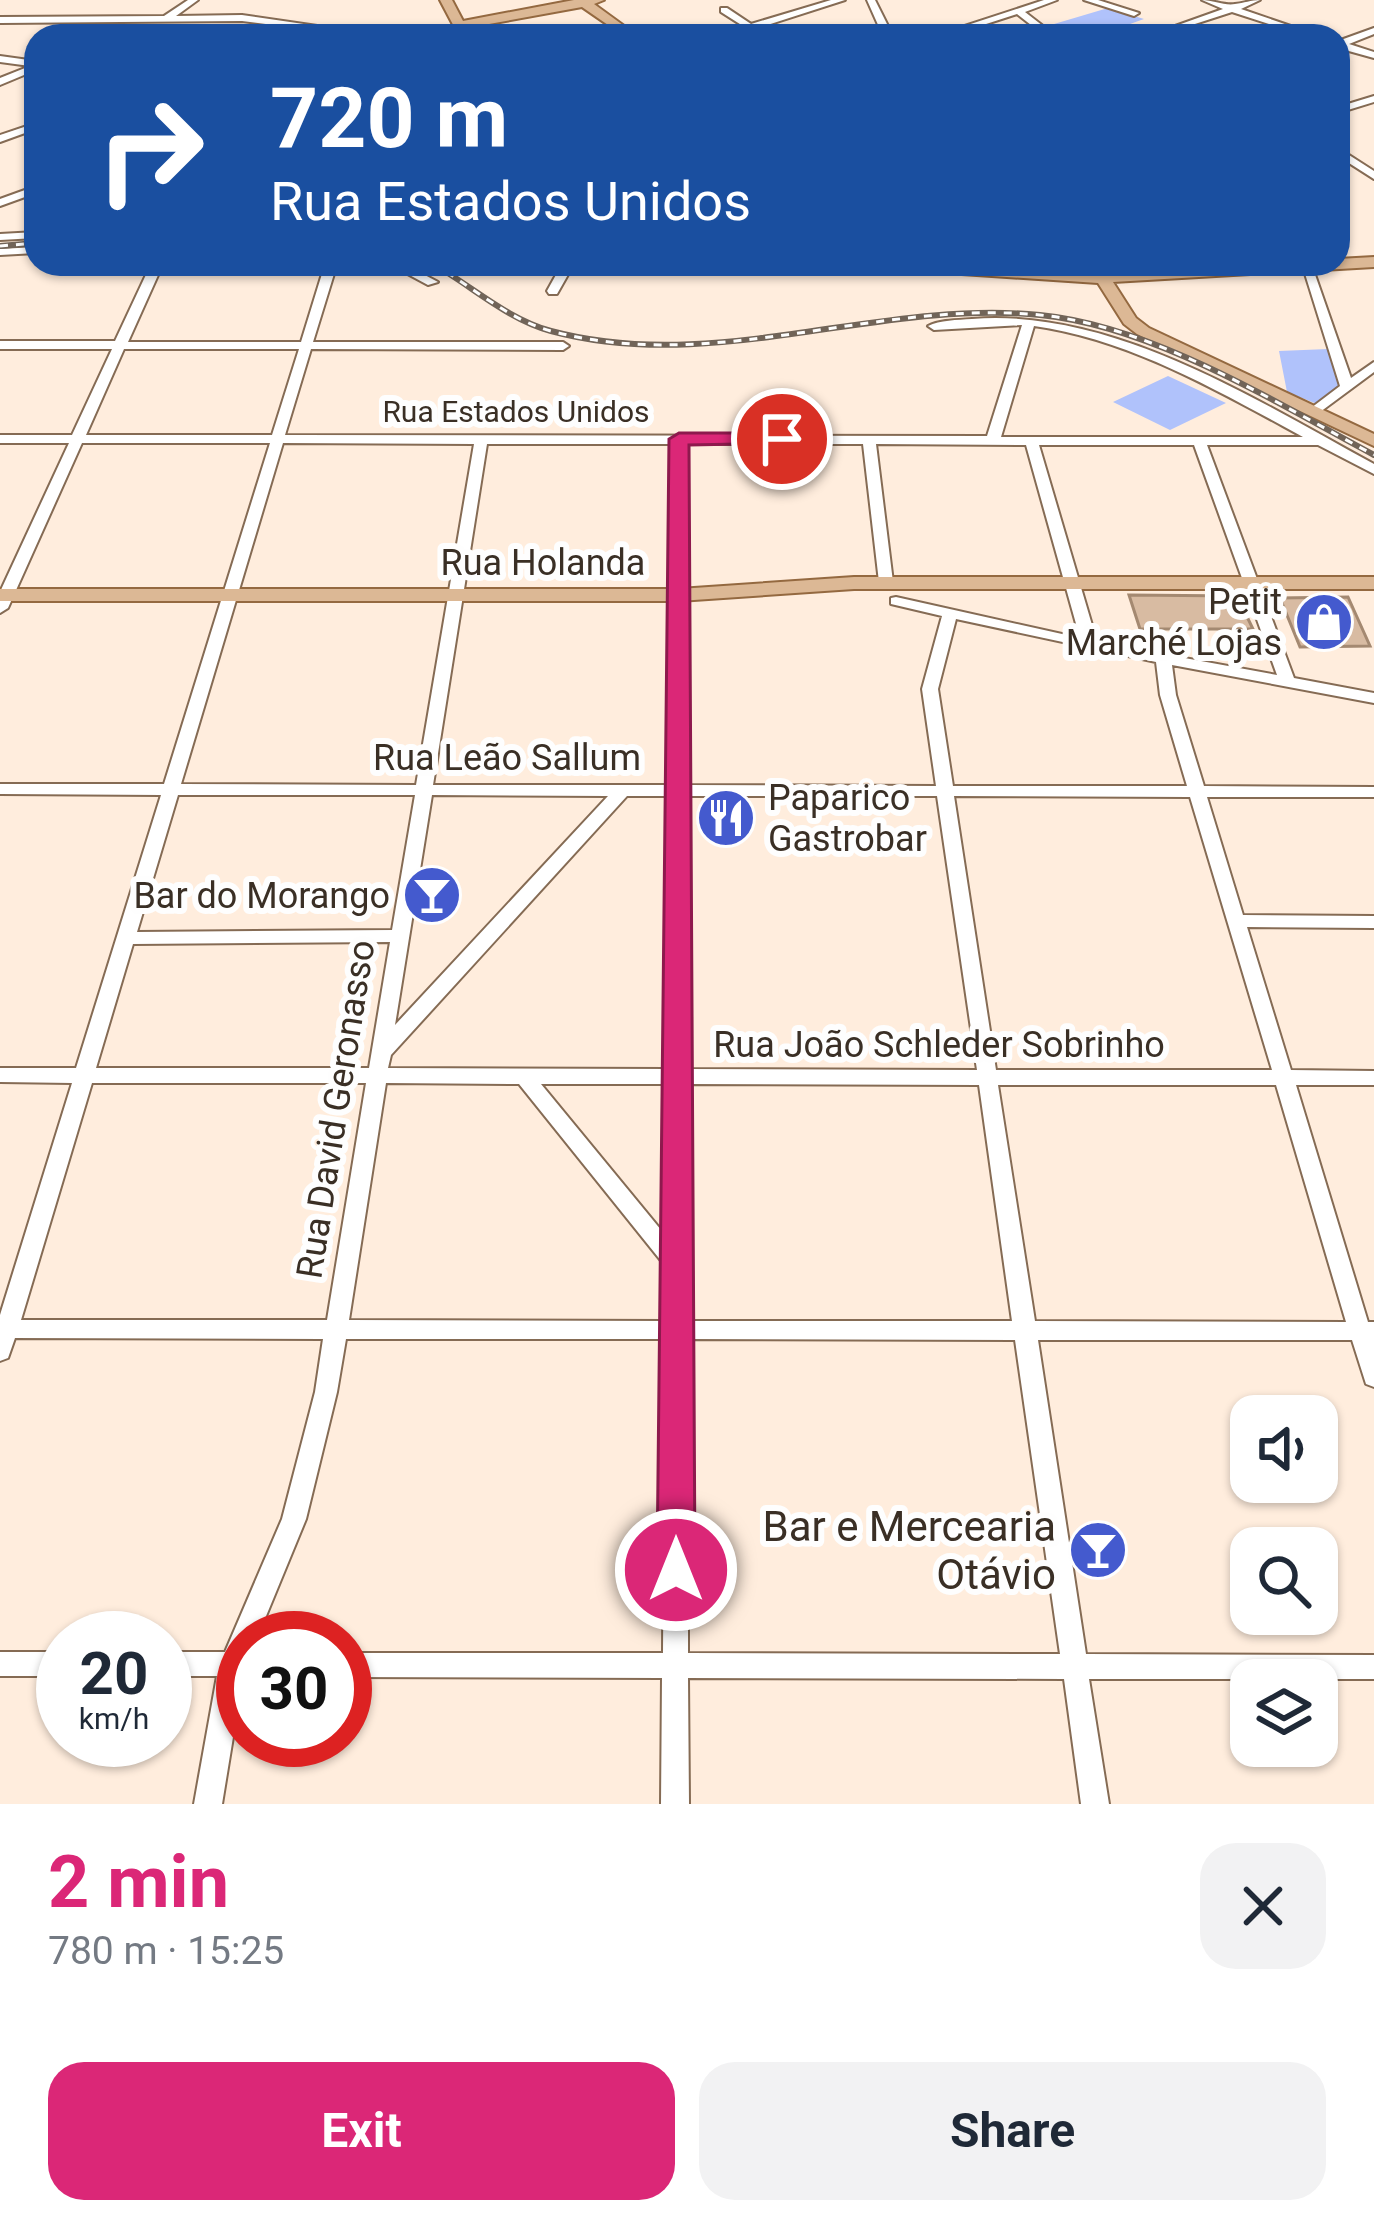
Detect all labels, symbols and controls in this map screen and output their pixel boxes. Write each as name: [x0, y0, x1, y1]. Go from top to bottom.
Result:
text: 720 m: [270, 69, 508, 168]
icon: right: [72, 72, 228, 228]
text: Rua Estados Unidos: [270, 170, 751, 233]
pin: [731, 388, 833, 490]
street label: Rua Estados Unidos: [382, 394, 650, 429]
icon: arrive: [749, 406, 815, 472]
street label: Rua Holanda: [441, 542, 645, 584]
place label: Petit Marché Lojas: [1066, 581, 1282, 664]
shop icon: Petit Marché Lojas: [1293, 591, 1355, 653]
street label: Rua Leão Sallum: [373, 737, 641, 779]
place label: Paparico Gastrobar: [768, 777, 927, 860]
restaurant icon: Paparico Gastrobar: [695, 787, 757, 849]
bar icon: Bar do Morango: [401, 864, 463, 926]
place label: Bar do Morango: [133, 875, 390, 917]
street label: Rua David Geronasso: [288, 937, 383, 1281]
street label: Rua João Schleder Sobrinho: [713, 1024, 1165, 1066]
map controls: [1230, 1395, 1338, 1767]
button: sound: [1230, 1395, 1338, 1503]
place label: Bar e Mercearia Otávio: [762, 1502, 1056, 1599]
position arrow: [613, 1507, 739, 1633]
bar icon: Bar e Mercearia Otávio: [1067, 1519, 1129, 1581]
button: search: [1230, 1527, 1338, 1635]
speed limit sign: 30: [216, 1611, 372, 1767]
text: 20: [80, 1638, 148, 1709]
button: layers: [1230, 1659, 1338, 1767]
text: km/h: [79, 1701, 149, 1736]
text: 2 min: [48, 1840, 229, 1925]
button: close: [1200, 1843, 1326, 1969]
text: 780 m · 15:25: [48, 1928, 284, 1974]
button: Exit: [48, 2062, 675, 2200]
button: Share: [699, 2062, 1326, 2200]

